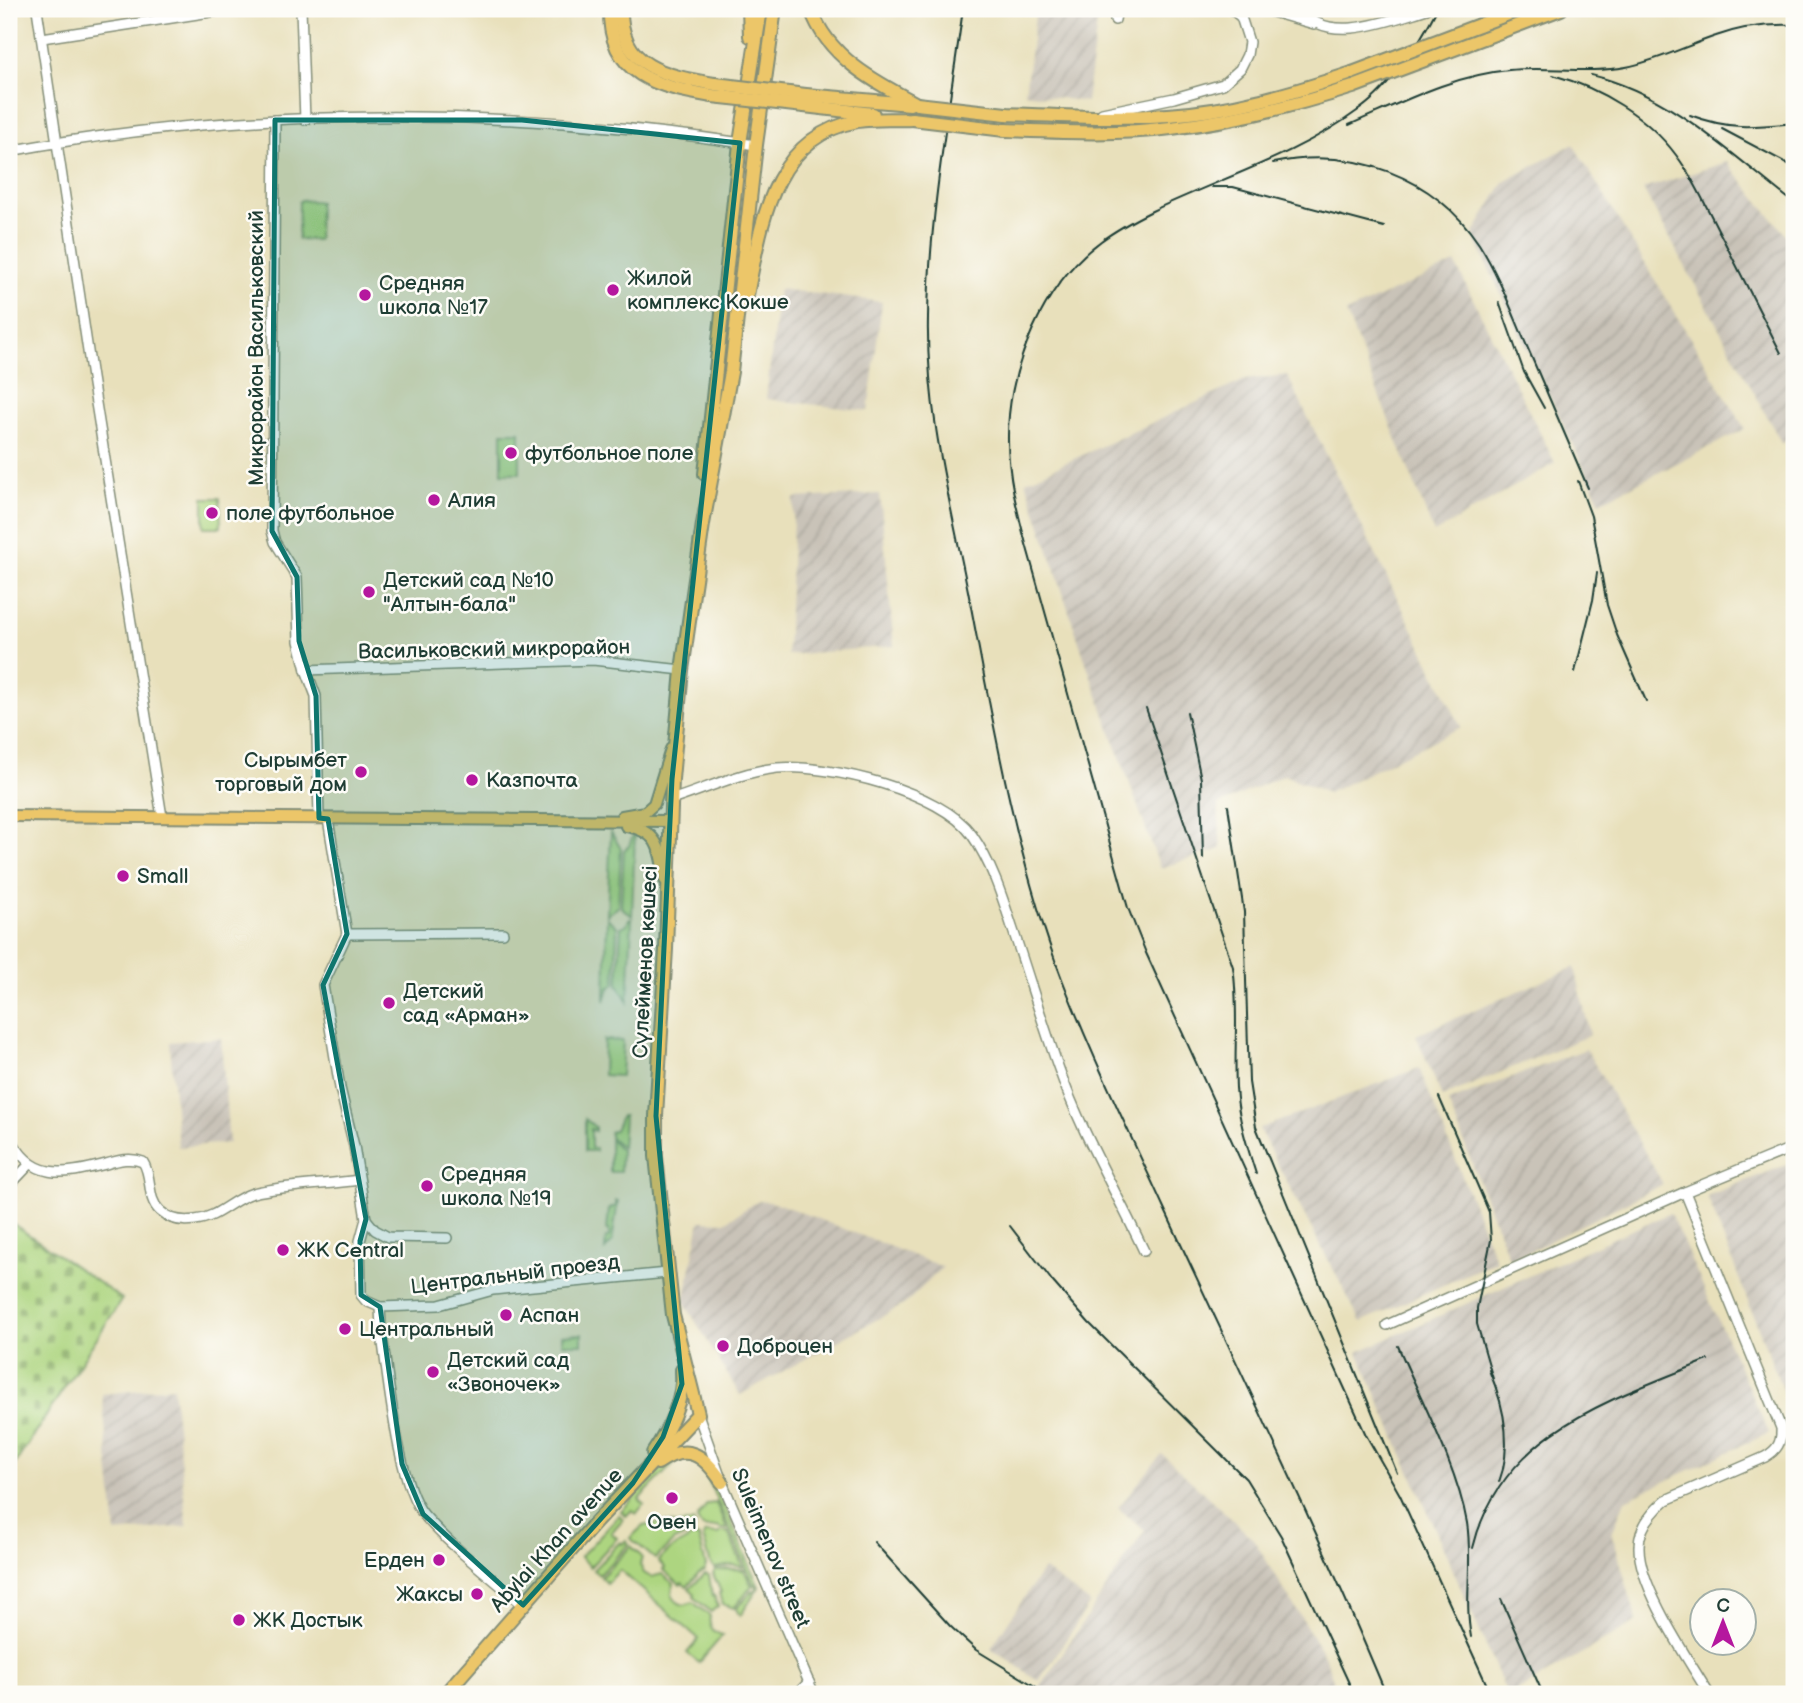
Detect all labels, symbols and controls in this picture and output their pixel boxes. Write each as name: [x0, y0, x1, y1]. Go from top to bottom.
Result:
street label: Микрорайон Васильковский: [244, 210, 269, 486]
place label: Жилой комплекс Кокше: [627, 266, 789, 315]
place label: Средняя школа №17: [379, 271, 488, 320]
marker: Жилой комплекс Кокше: [605, 282, 621, 298]
marker: Средняя школа №17: [357, 287, 373, 303]
place label: футбольное поле: [525, 441, 694, 466]
marker: футбольное поле: [503, 445, 519, 461]
place label: Алия: [447, 488, 496, 513]
marker: Алия: [426, 492, 442, 508]
place label: поле футбольное: [226, 501, 395, 526]
marker: поле футбольное: [204, 505, 220, 521]
place label: Детский сад №10 "Алтын-бала": [383, 568, 554, 617]
marker: Детский сад №10 "Алтын-бала": [361, 584, 377, 600]
street label: Васильковский микрорайон: [358, 635, 630, 664]
place label: Сырымбет торговый дом: [215, 748, 347, 797]
marker: Сырымбет торговый дом: [353, 764, 369, 780]
place label: Казпочта: [486, 768, 578, 793]
marker: Казпочта: [464, 772, 480, 788]
place label: Small: [137, 864, 188, 889]
street label: Сүлейменов көшесі: [628, 865, 663, 1059]
marker: Small: [115, 868, 131, 884]
place label: Детский сад «Арман»: [403, 979, 530, 1028]
marker: Детский сад «Арман»: [381, 995, 397, 1011]
place label: Средняя школа №19: [441, 1162, 552, 1211]
marker: Средняя школа №19: [419, 1178, 435, 1194]
place label: ЖК Central: [297, 1238, 404, 1263]
marker: ЖК Central: [275, 1242, 291, 1258]
street label: Центральный проезд: [409, 1249, 621, 1300]
place label: Аспан: [519, 1303, 580, 1328]
marker: Аспан: [498, 1307, 514, 1323]
place label: Центральный: [359, 1317, 494, 1342]
marker: Центральный: [337, 1321, 353, 1337]
place label: Доброцен: [737, 1334, 833, 1359]
marker: Доброцен: [715, 1338, 731, 1354]
place label: Детский сад «Звоночек»: [447, 1348, 569, 1397]
marker: Детский сад «Звоночек»: [425, 1364, 441, 1380]
street label: Abylai Khan avenue: [485, 1463, 628, 1618]
street label: Suleimenov street: [726, 1465, 816, 1632]
marker: Овен: [664, 1490, 680, 1506]
place label: Овен: [647, 1510, 697, 1535]
place label: Ерден: [364, 1548, 425, 1573]
marker: Ерден: [431, 1552, 447, 1568]
place label: Жаксы: [396, 1582, 463, 1607]
marker: Жаксы: [469, 1586, 485, 1602]
north arrow: [1688, 1588, 1758, 1658]
text: С: [1716, 1595, 1730, 1618]
place label: ЖК Достык: [253, 1608, 363, 1633]
marker: ЖК Достык: [231, 1612, 247, 1628]

